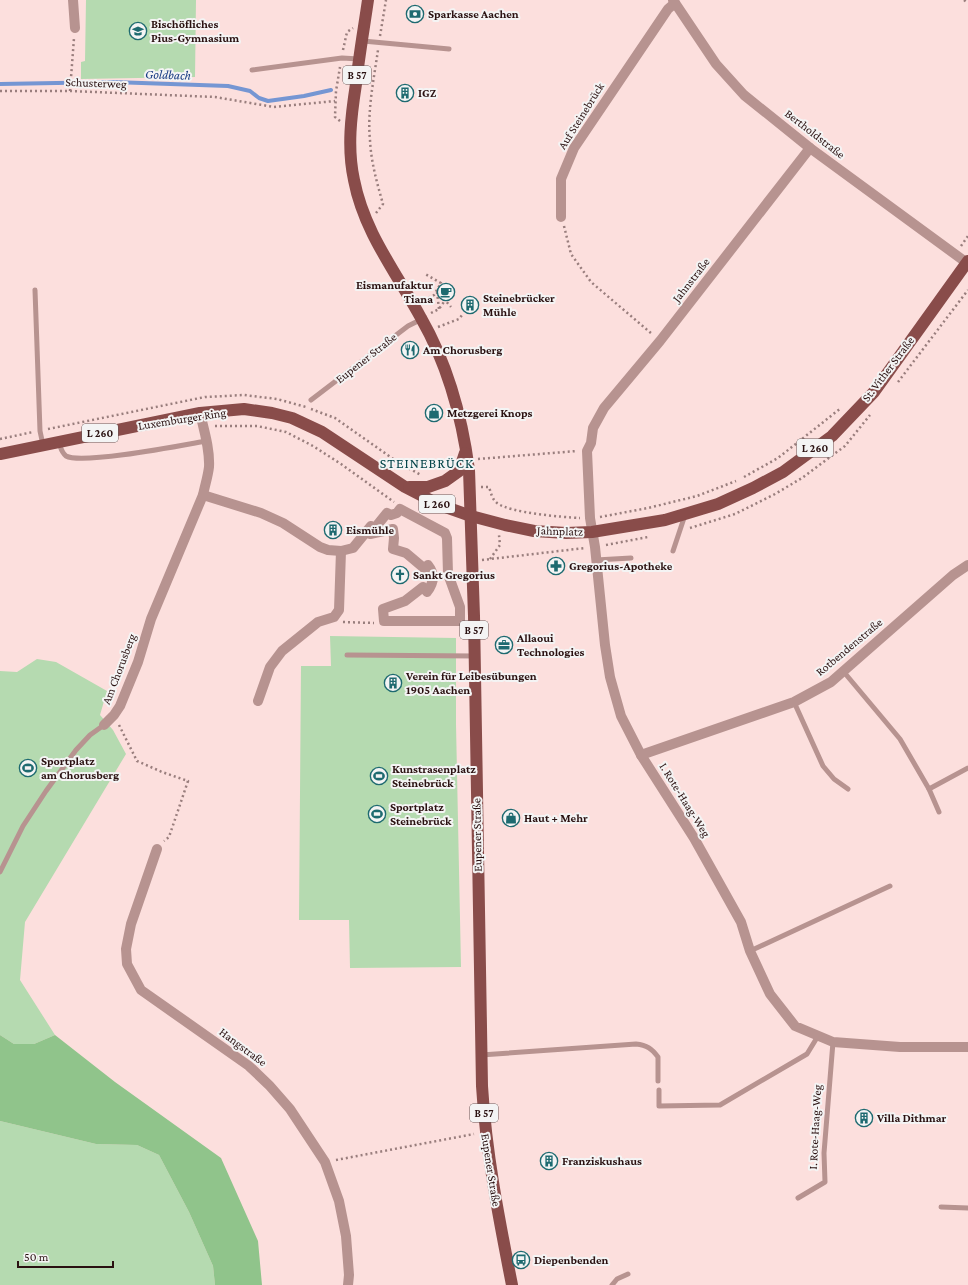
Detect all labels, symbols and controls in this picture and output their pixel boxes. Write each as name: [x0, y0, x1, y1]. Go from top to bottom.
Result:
bank icon: Sparkasse Aachen: [405, 4, 425, 24]
place label: Sparkasse Aachen: [428, 7, 519, 21]
place label: Bischöfliches Pius-Gymnasium: [151, 17, 240, 45]
school or university icon: Bischöfliches Pius-Gymnasium: [128, 21, 148, 41]
water label: Goldbach: [145, 66, 191, 83]
road number: B 57: [343, 66, 371, 84]
street label: Schusterweg: [65, 75, 127, 91]
street label: Auf Steinebrück: [555, 80, 607, 152]
building icon: IGZ: [395, 83, 415, 103]
place label: IGZ: [418, 86, 437, 100]
street label: Bertholdstraße: [782, 106, 848, 162]
street label: Jahnstraße: [669, 255, 713, 306]
place label: Eismanufaktur Tiana: [356, 278, 433, 306]
cafe icon: Eismanufaktur Tiana: [436, 282, 456, 302]
place label: Steinebrücker Mühle: [483, 291, 555, 319]
building icon: Steinebrücker Mühle: [460, 295, 480, 315]
street label: Eupener Straße: [333, 330, 399, 386]
street label: St. Vither Straße: [859, 334, 917, 404]
restaurant icon: Am Chorusberg: [400, 340, 420, 360]
place label: Am Chorusberg: [422, 343, 502, 357]
shop icon: Metzgerei Knops: [424, 403, 444, 423]
street label: Luxemburger Ring: [137, 405, 227, 433]
place label: Metzgerei Knops: [447, 406, 533, 420]
road number: L 260: [82, 424, 118, 442]
road number: L 260: [797, 439, 833, 457]
district label: STEINEBRÜCK: [380, 455, 474, 471]
road number: L 260: [419, 495, 455, 513]
building icon: Eismühle: [323, 520, 343, 540]
place label: Eismühle: [346, 523, 395, 537]
street label: Jahnplatz: [536, 523, 583, 539]
pharmacy icon: Gregorius-Apotheke: [546, 556, 566, 576]
place label: Gregorius-Apotheke: [569, 559, 673, 573]
church icon: Sankt Gregorius: [390, 565, 410, 585]
place label: Sankt Gregorius: [413, 568, 495, 582]
street label: Rotbendenstraße: [813, 615, 885, 679]
road number: B 57: [460, 621, 488, 639]
street label: Am Chorusberg: [99, 631, 139, 706]
place label: Allaoui Technologies: [516, 631, 584, 659]
office icon: Allaoui Technologies: [494, 635, 514, 655]
place label: Verein für Leibesübungen 1905 Aachen: [405, 669, 537, 697]
building icon: Verein für Leibesübungen 1905 Aachen: [383, 673, 403, 693]
place label: Sportplatz am Chorusberg: [41, 754, 119, 782]
sports icon: Sportplatz am Chorusberg: [18, 758, 38, 778]
street label: I. Rote-Haag-Weg: [656, 760, 714, 840]
place label: Kunstrasenplatz Steinebrück: [392, 762, 476, 790]
sports icon: Kunstrasenplatz Steinebrück: [369, 766, 389, 786]
street label: Eupener Straße: [469, 798, 485, 872]
place label: Sportplatz Steinebrück: [390, 800, 452, 828]
sports icon: Sportplatz Steinebrück: [367, 804, 387, 824]
shop icon: Haut + Mehr: [501, 808, 521, 828]
place label: Haut + Mehr: [524, 811, 588, 825]
street label: Hangstraße: [216, 1025, 270, 1069]
street label: I. Rote-Haag-Weg: [806, 1084, 824, 1170]
road number: B 57: [470, 1104, 498, 1122]
building icon: Villa Dithmar: [854, 1108, 874, 1128]
place label: Villa Dithmar: [876, 1111, 947, 1125]
street label: Eupener Straße: [478, 1132, 504, 1208]
building icon: Franziskushaus: [539, 1151, 559, 1171]
place label: Franziskushaus: [562, 1154, 642, 1168]
scale bar: [18, 1243, 113, 1269]
text: 50 m: [24, 1250, 49, 1264]
bus stop icon: Diepenbenden: [511, 1250, 531, 1270]
place label: Diepenbenden: [534, 1253, 609, 1267]

